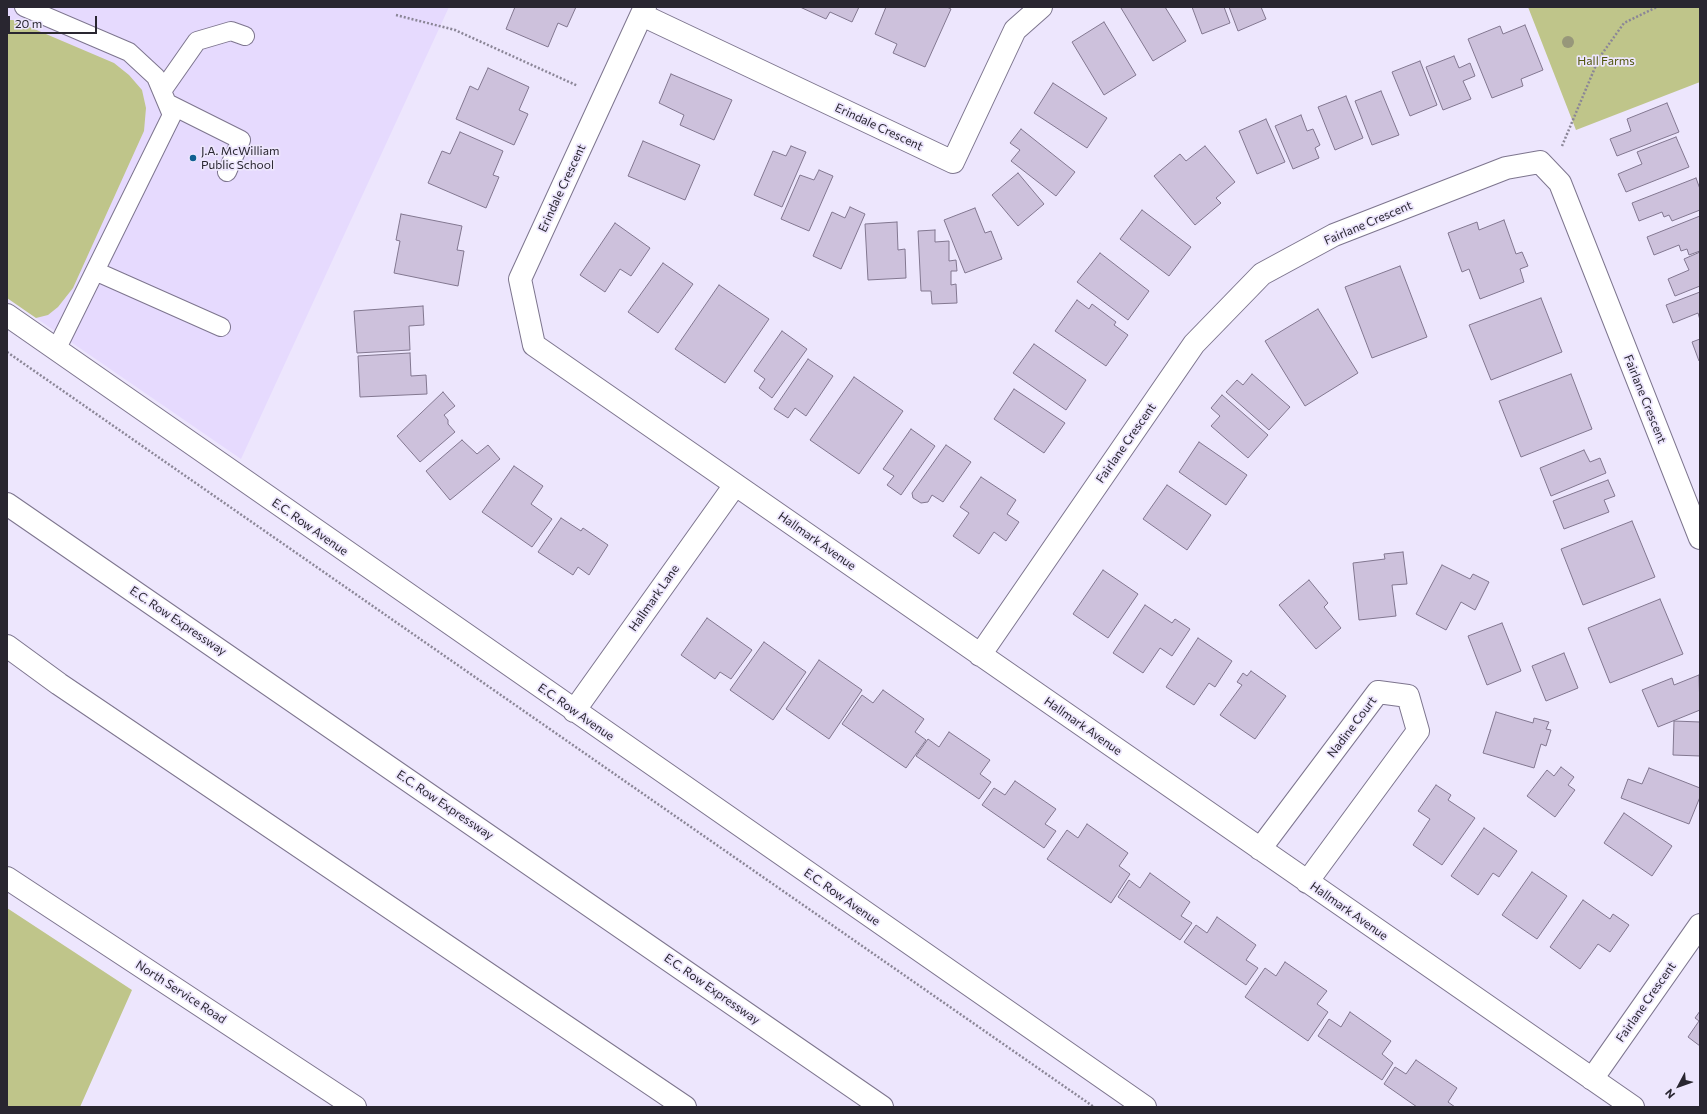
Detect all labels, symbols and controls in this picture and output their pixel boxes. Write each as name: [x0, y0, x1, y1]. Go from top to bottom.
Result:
scale bar: [10, 8, 99, 34]
text: 20 m: [15, 16, 42, 30]
park label: Hall Farms: [1577, 54, 1635, 68]
street label: Erindale Crescent: [833, 100, 925, 154]
street label: Erindale Crescent: [535, 142, 589, 234]
place label: J.A. McWilliam Public School: [201, 144, 279, 172]
marker: J.A. McWilliam Public School: [188, 153, 198, 163]
street label: Fairlane Crescent: [1322, 198, 1414, 248]
street label: Fairlane Crescent: [1621, 353, 1669, 445]
street label: Fairlane Crescent: [1093, 400, 1159, 486]
street label: E.C. Row Avenue: [269, 495, 351, 559]
street label: Hallmark Avenue: [775, 509, 859, 573]
street label: Hallmark Lane: [626, 562, 682, 634]
street label: E.C. Row Expressway: [127, 583, 229, 659]
street label: E.C. Row Avenue: [535, 680, 617, 744]
street label: Hallmark Avenue: [1041, 694, 1125, 758]
street label: Nadine Court: [1324, 694, 1380, 760]
street label: E.C. Row Expressway: [394, 767, 496, 843]
street label: E.C. Row Avenue: [801, 865, 883, 929]
street label: Hallmark Avenue: [1307, 879, 1391, 943]
street label: E.C. Row Expressway: [661, 951, 763, 1027]
street label: North Service Road: [133, 957, 229, 1027]
street label: Fairlane Crescent: [1613, 959, 1679, 1045]
north arrow: [1659, 1066, 1699, 1106]
text: N: [1662, 1087, 1677, 1102]

